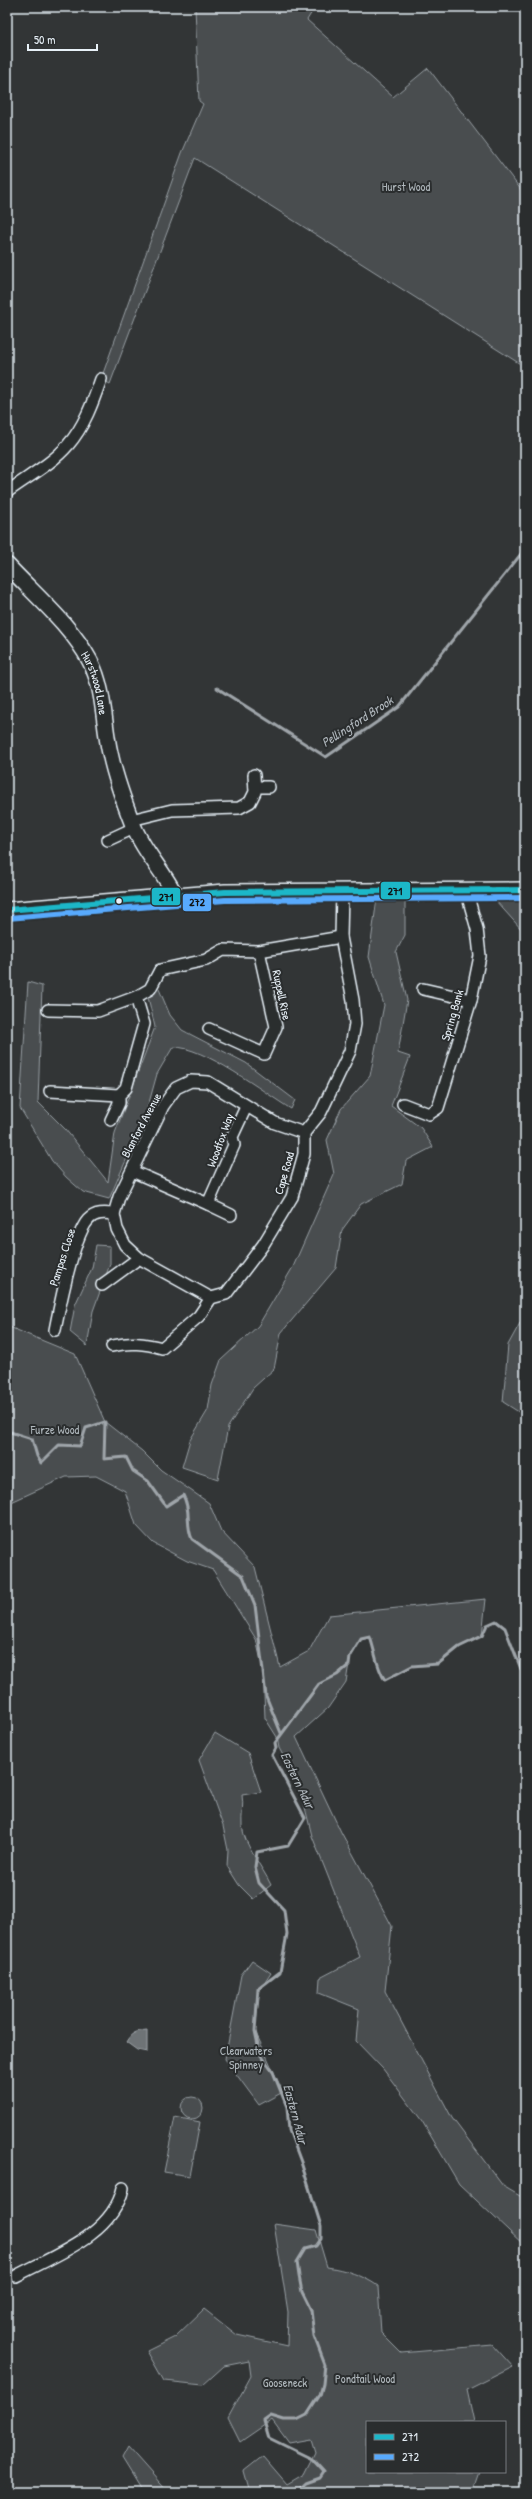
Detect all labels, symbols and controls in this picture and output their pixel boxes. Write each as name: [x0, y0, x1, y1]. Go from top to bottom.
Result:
scale bar: [28, 26, 97, 52]
text: 50 m: [34, 31, 55, 48]
park label: Hurst Wood: [382, 178, 430, 195]
street label: Hurstwood Lane: [78, 648, 113, 716]
water label: Pellingford Brook: [318, 690, 398, 752]
line badge: 271: [380, 881, 411, 900]
text: 271: [388, 884, 402, 898]
line badge: 271: [151, 887, 181, 906]
text: 271: [159, 890, 173, 904]
line badge: 272: [182, 893, 212, 912]
text: 272: [189, 895, 206, 909]
unlabelled marker: [114, 896, 124, 906]
street label: Ruppell Rise: [268, 968, 296, 1022]
street label: Spring Bank: [437, 987, 467, 1043]
street label: Blanford Avenue: [117, 1089, 165, 1160]
street label: Woodfox Way: [202, 1111, 238, 1169]
street label: Cape Road: [270, 1149, 298, 1196]
street label: Pampas Close: [45, 1226, 79, 1288]
park label: Furze Wood: [30, 1421, 79, 1438]
water label: Eastern Adur: [277, 1749, 320, 1813]
park label: Clearwaters Spinney: [220, 2042, 273, 2073]
water label: Eastern Adur: [279, 2082, 313, 2148]
park label: Pondtail Wood: [335, 2370, 395, 2387]
park label: Gooseneck: [263, 2374, 307, 2391]
legend: [366, 2421, 506, 2473]
text: 271: [402, 2428, 418, 2445]
text: 272: [402, 2448, 420, 2465]

